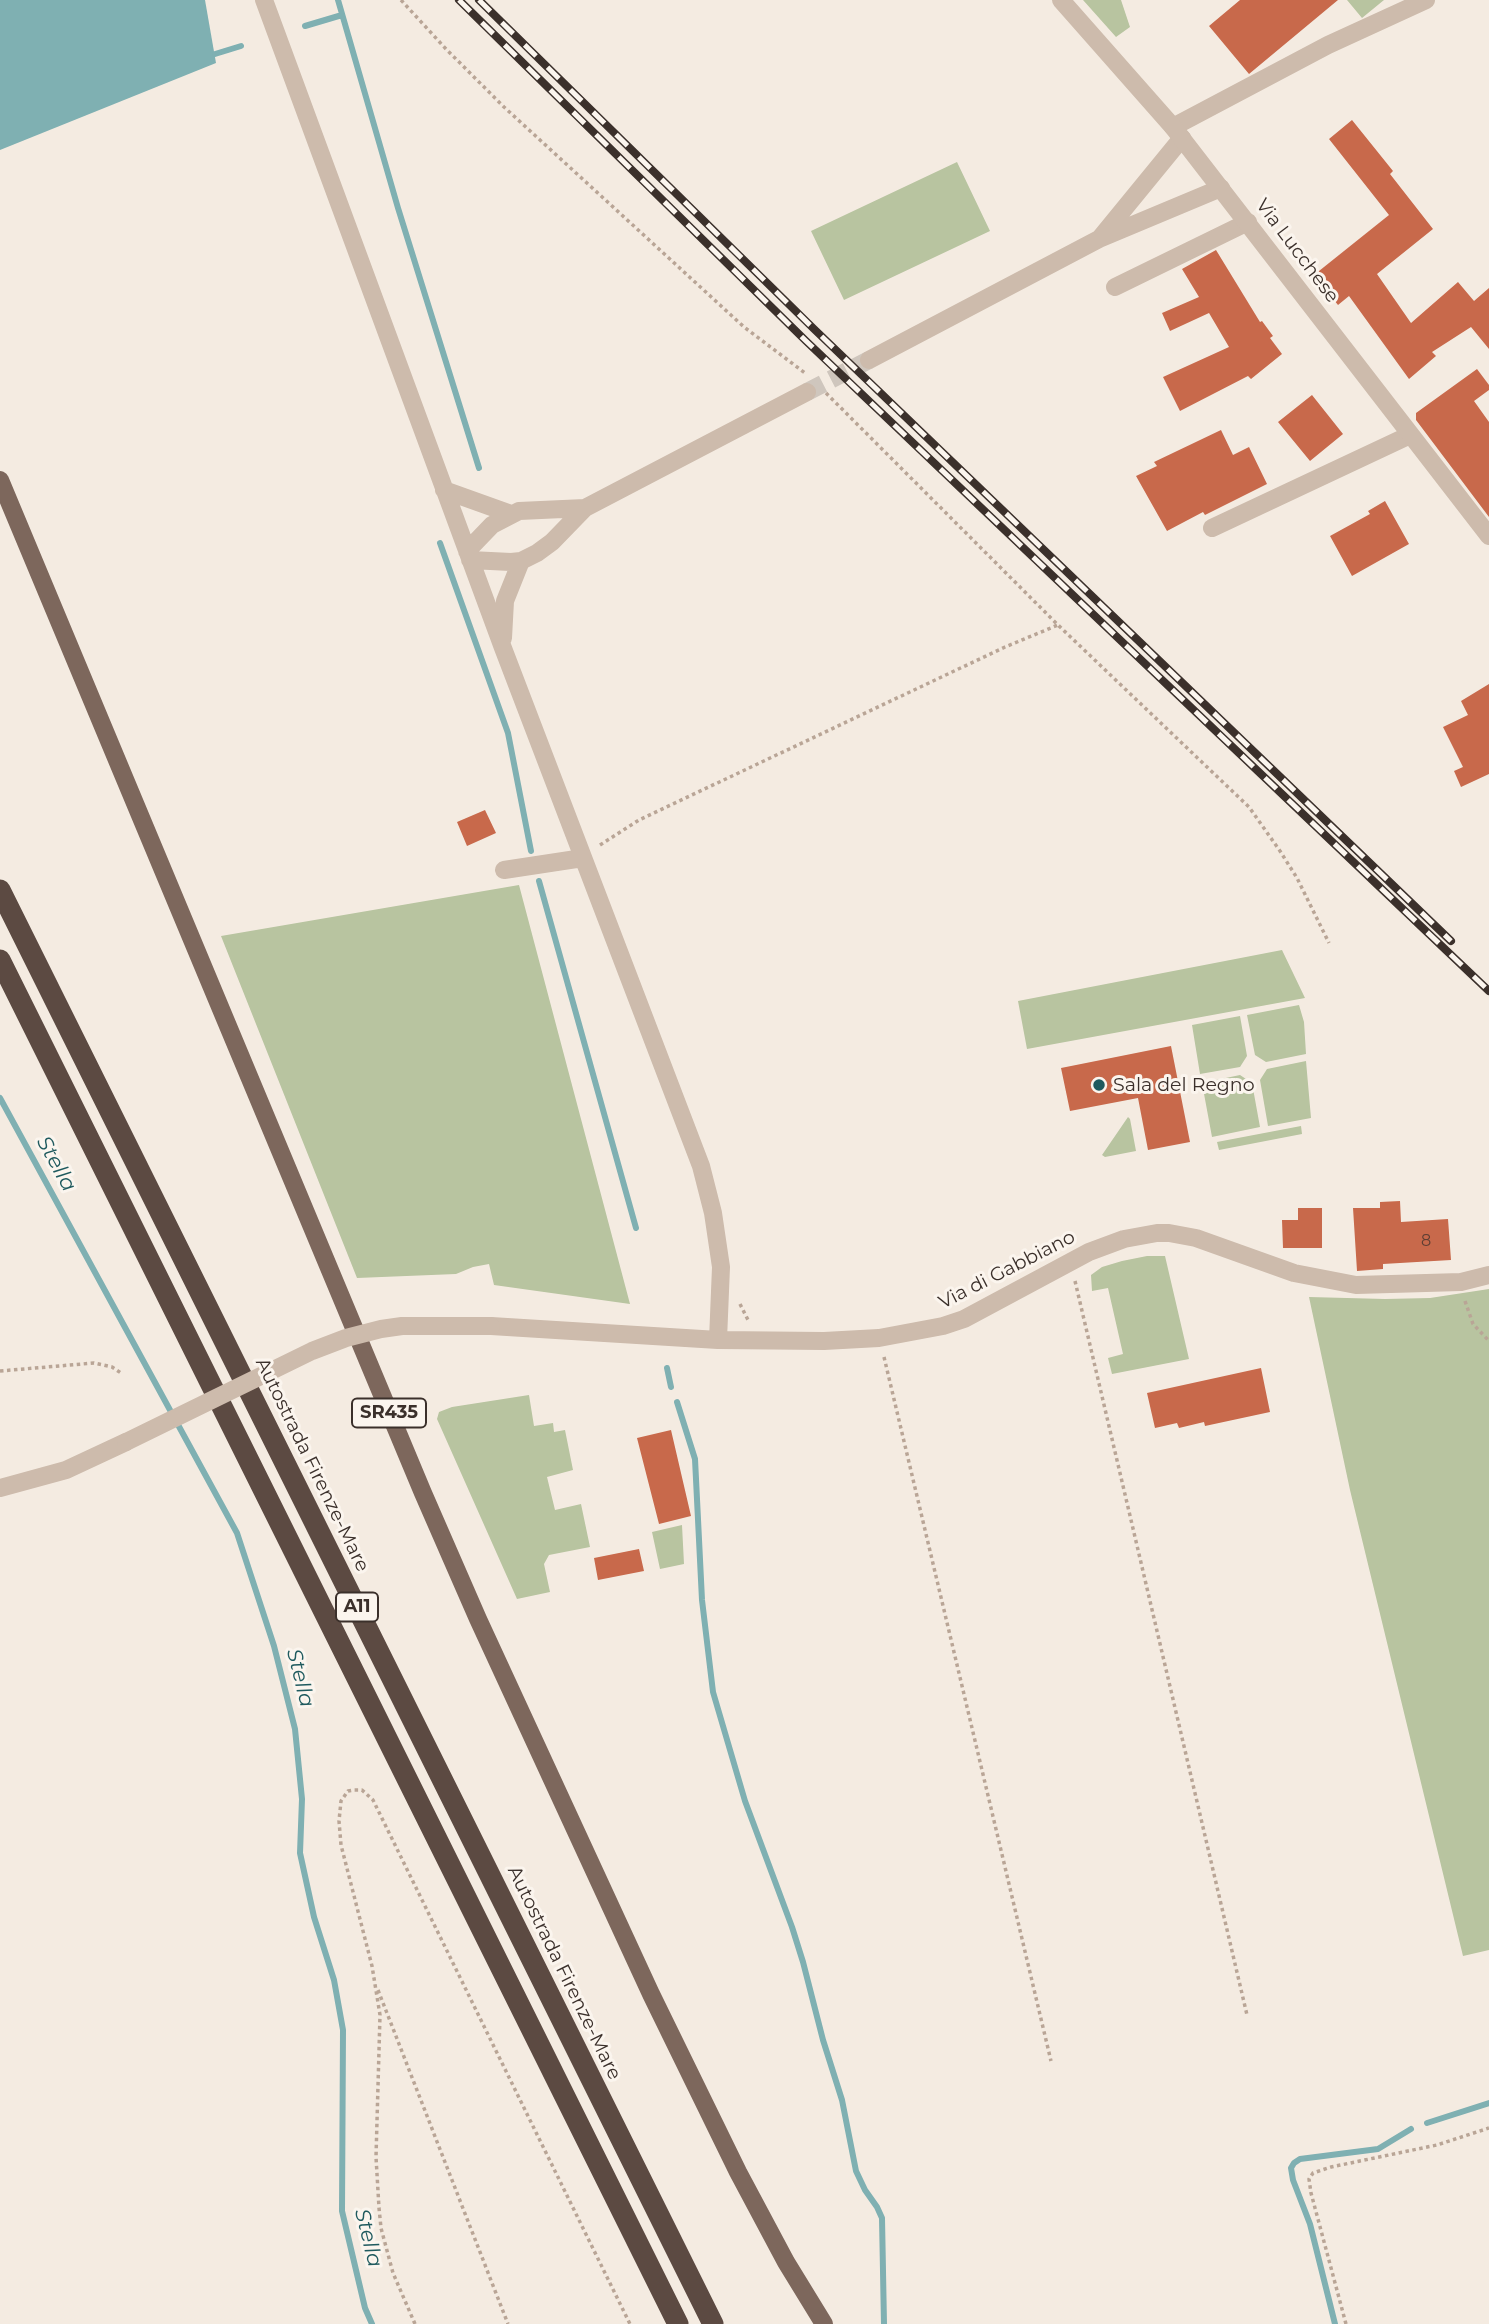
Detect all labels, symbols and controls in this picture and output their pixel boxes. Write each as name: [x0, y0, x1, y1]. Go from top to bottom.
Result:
street label: Via Lucchese: [1251, 195, 1343, 307]
place label: Sala del Regno: [1113, 1074, 1255, 1096]
marker: Sala del Regno: [1091, 1077, 1107, 1093]
water label: Stella: [31, 1132, 81, 1196]
street label: Via di Gabbiano: [935, 1226, 1079, 1314]
house number: 8: [1421, 1231, 1431, 1251]
street label: Autostrada Firenze-Mare: [250, 1354, 374, 1576]
road number: SR435: [352, 1398, 426, 1428]
road number: A11: [336, 1592, 378, 1622]
water label: Stella: [281, 1646, 319, 1710]
street label: Autostrada Firenze-Mare: [502, 1862, 626, 2084]
water label: Stella: [349, 2206, 387, 2270]

